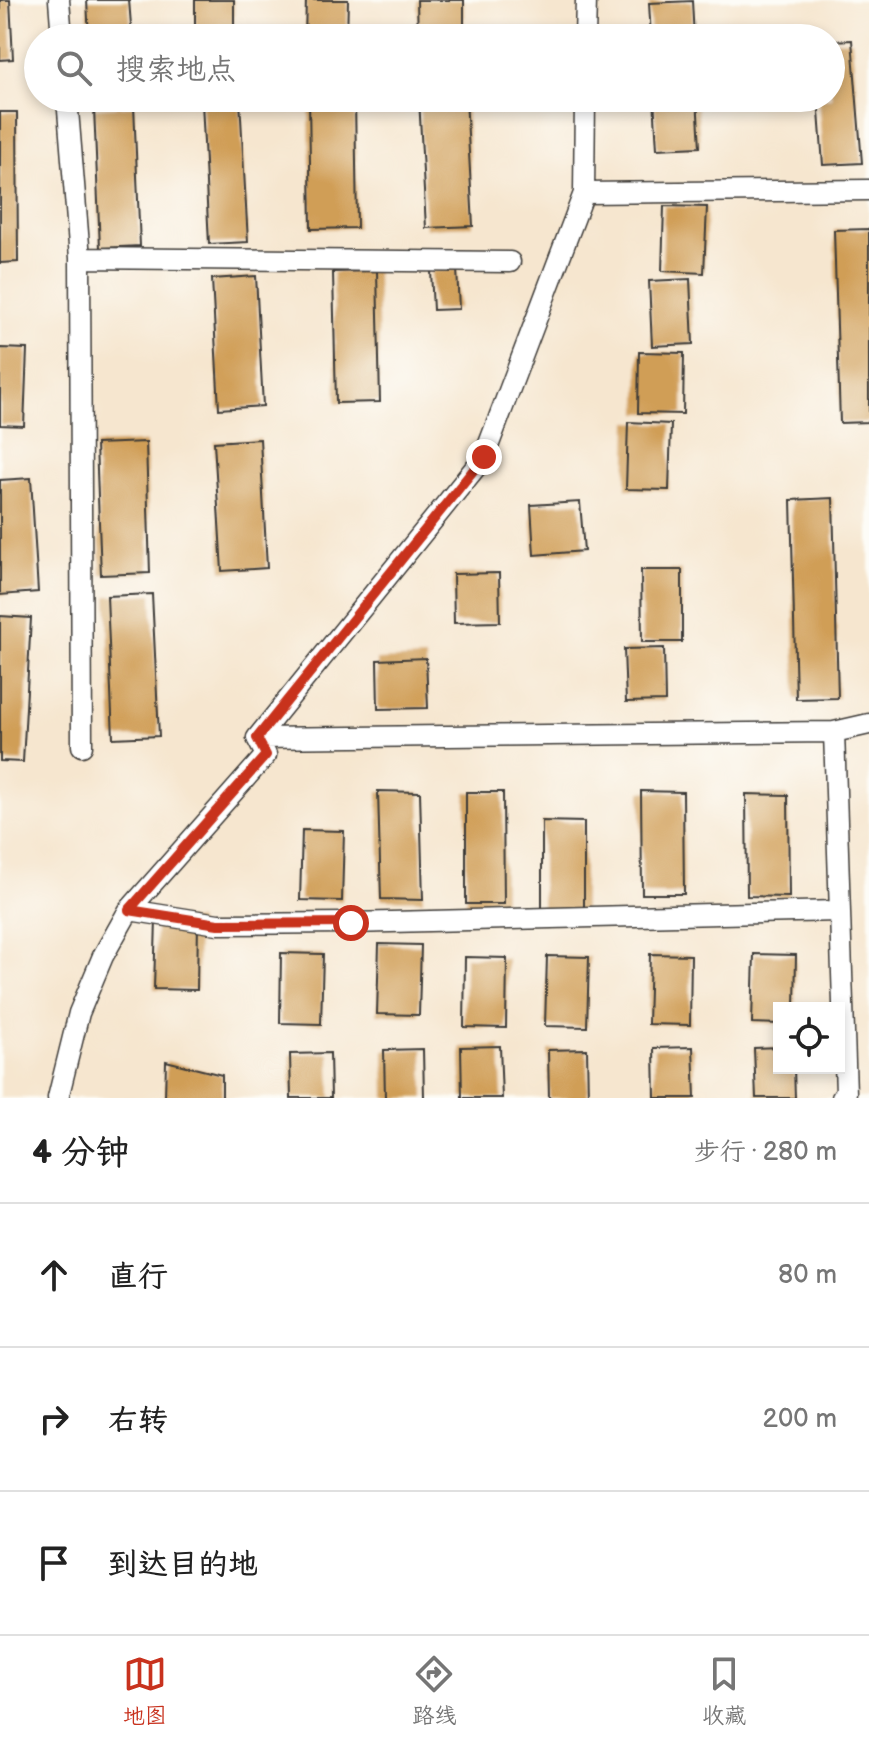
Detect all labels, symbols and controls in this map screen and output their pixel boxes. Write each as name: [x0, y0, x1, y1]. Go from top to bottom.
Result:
search box: [24, 24, 845, 112]
icon: search: [52, 46, 96, 90]
text: 搜索地点: [116, 52, 236, 88]
route end: [466, 439, 502, 475]
route start: [333, 905, 369, 941]
map controls: [773, 1002, 845, 1074]
button: locate: [773, 1002, 845, 1074]
text: 4 分钟: [32, 1132, 129, 1173]
text: 步行 · 280 m: [694, 1137, 837, 1168]
icon: ahead: [32, 1253, 76, 1297]
text: 直行: [108, 1259, 168, 1295]
text: 80 m: [778, 1260, 837, 1291]
icon: right: [32, 1397, 76, 1441]
text: 右转: [108, 1403, 168, 1439]
text: 200 m: [763, 1404, 837, 1435]
icon: arrive: [32, 1541, 76, 1585]
text: 到达目的地: [108, 1547, 258, 1583]
tab: 地图: [123, 1652, 167, 1730]
tab: 路线: [412, 1652, 456, 1730]
tab: 收藏: [702, 1652, 746, 1730]

